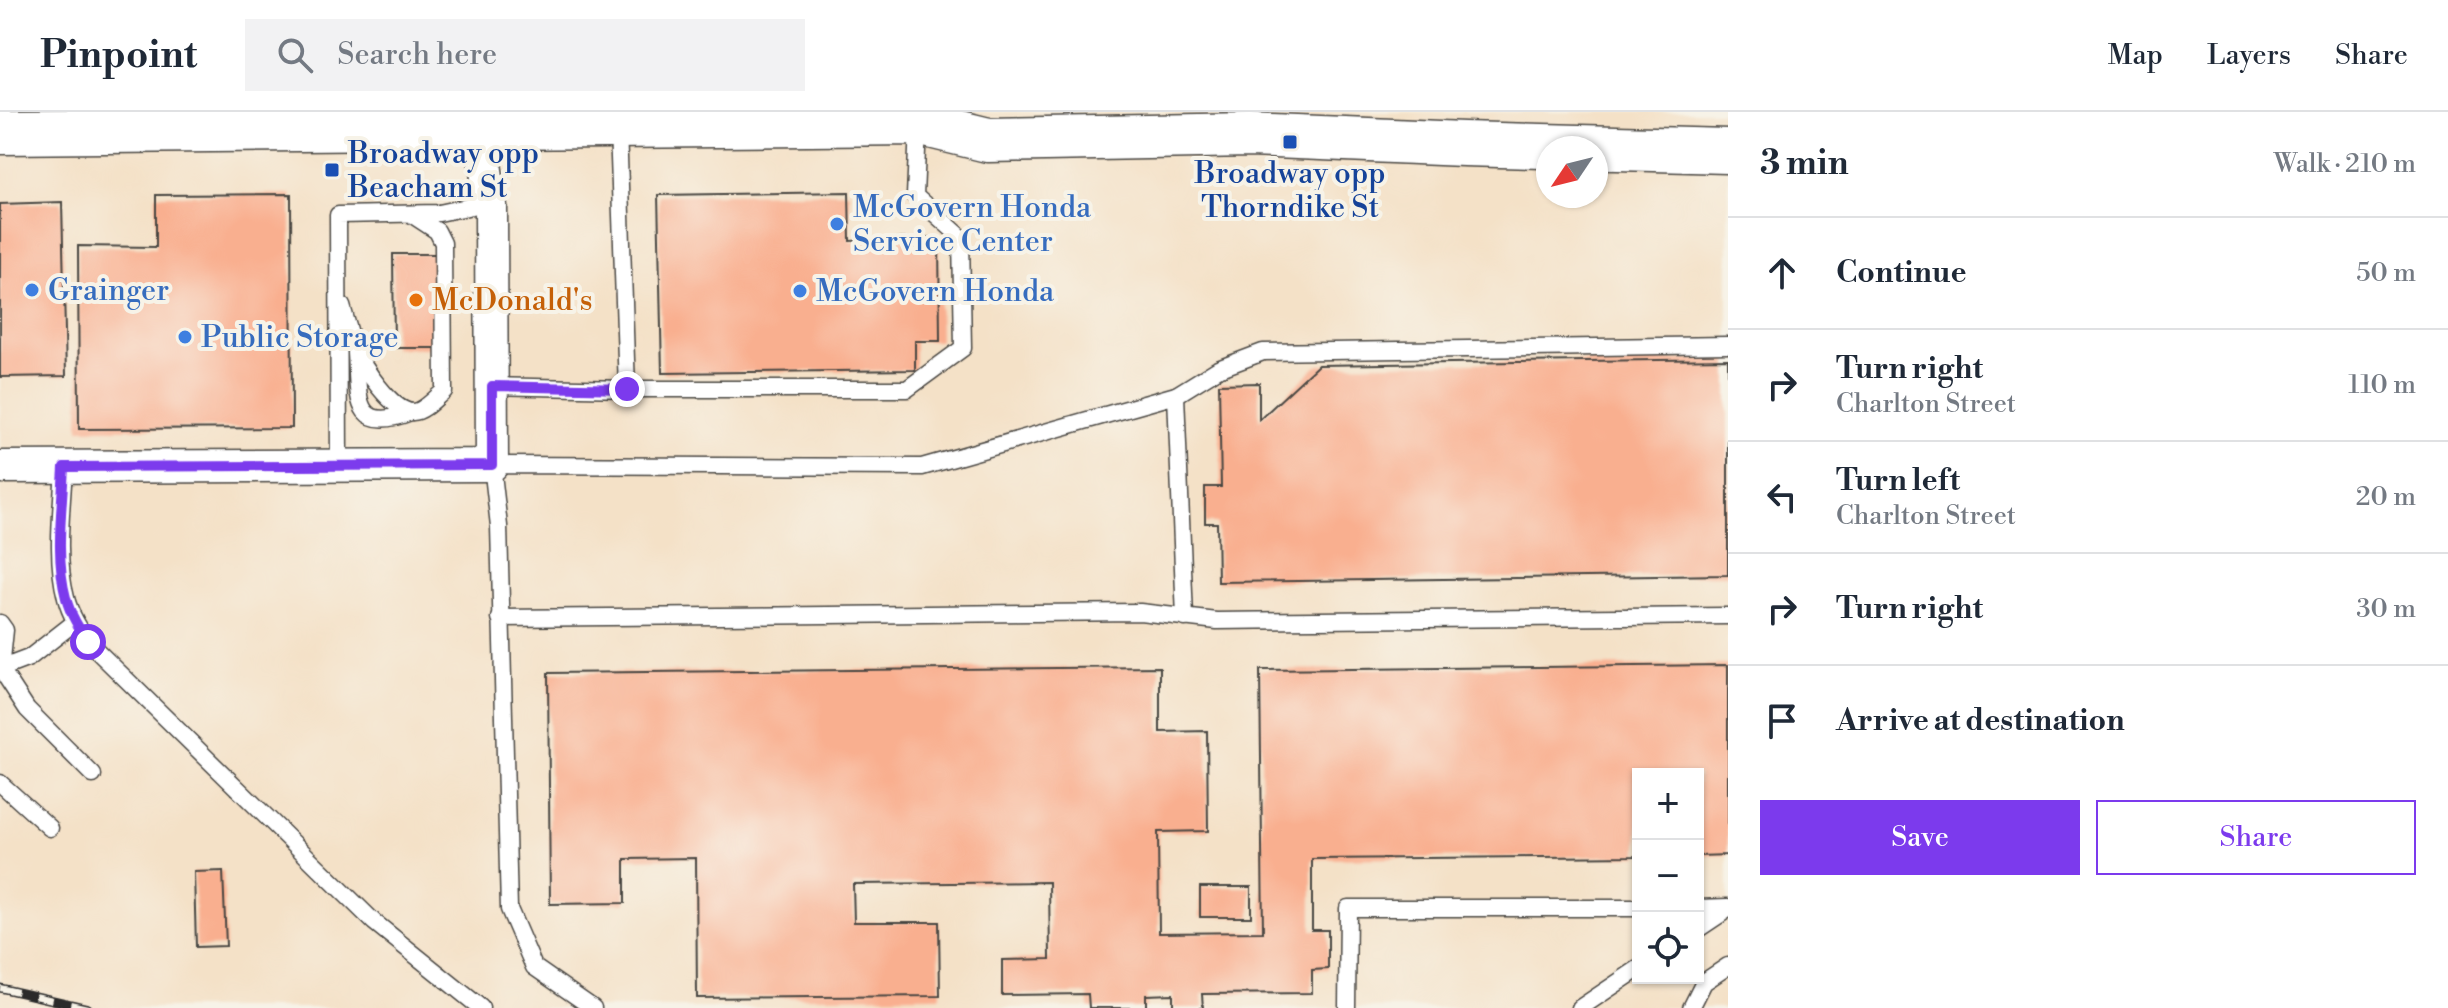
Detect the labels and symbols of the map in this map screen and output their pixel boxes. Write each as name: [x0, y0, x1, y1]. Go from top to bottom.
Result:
marker: Broadway opp Thorndike St: [1281, 133, 1299, 151]
place label: Broadway opp Beacham St: [347, 135, 539, 207]
north arrow: [1536, 136, 1608, 208]
place label: Broadway opp Thorndike St: [1193, 155, 1386, 227]
marker: Broadway opp Beacham St: [323, 161, 341, 179]
place label: McGovern Honda Service Center: [853, 189, 1092, 261]
marker: McGovern Honda Service Center: [828, 215, 846, 233]
place label: Grainger: [48, 272, 169, 310]
place label: McGovern Honda: [816, 273, 1055, 311]
marker: Grainger: [23, 281, 41, 299]
place label: McDonald's: [432, 282, 593, 320]
marker: McGovern Honda: [791, 282, 809, 300]
marker: McDonald's: [407, 291, 425, 309]
place label: Public Storage: [201, 319, 399, 357]
marker: Public Storage: [176, 328, 194, 346]
route end: [609, 371, 645, 407]
route start: [70, 624, 106, 660]

